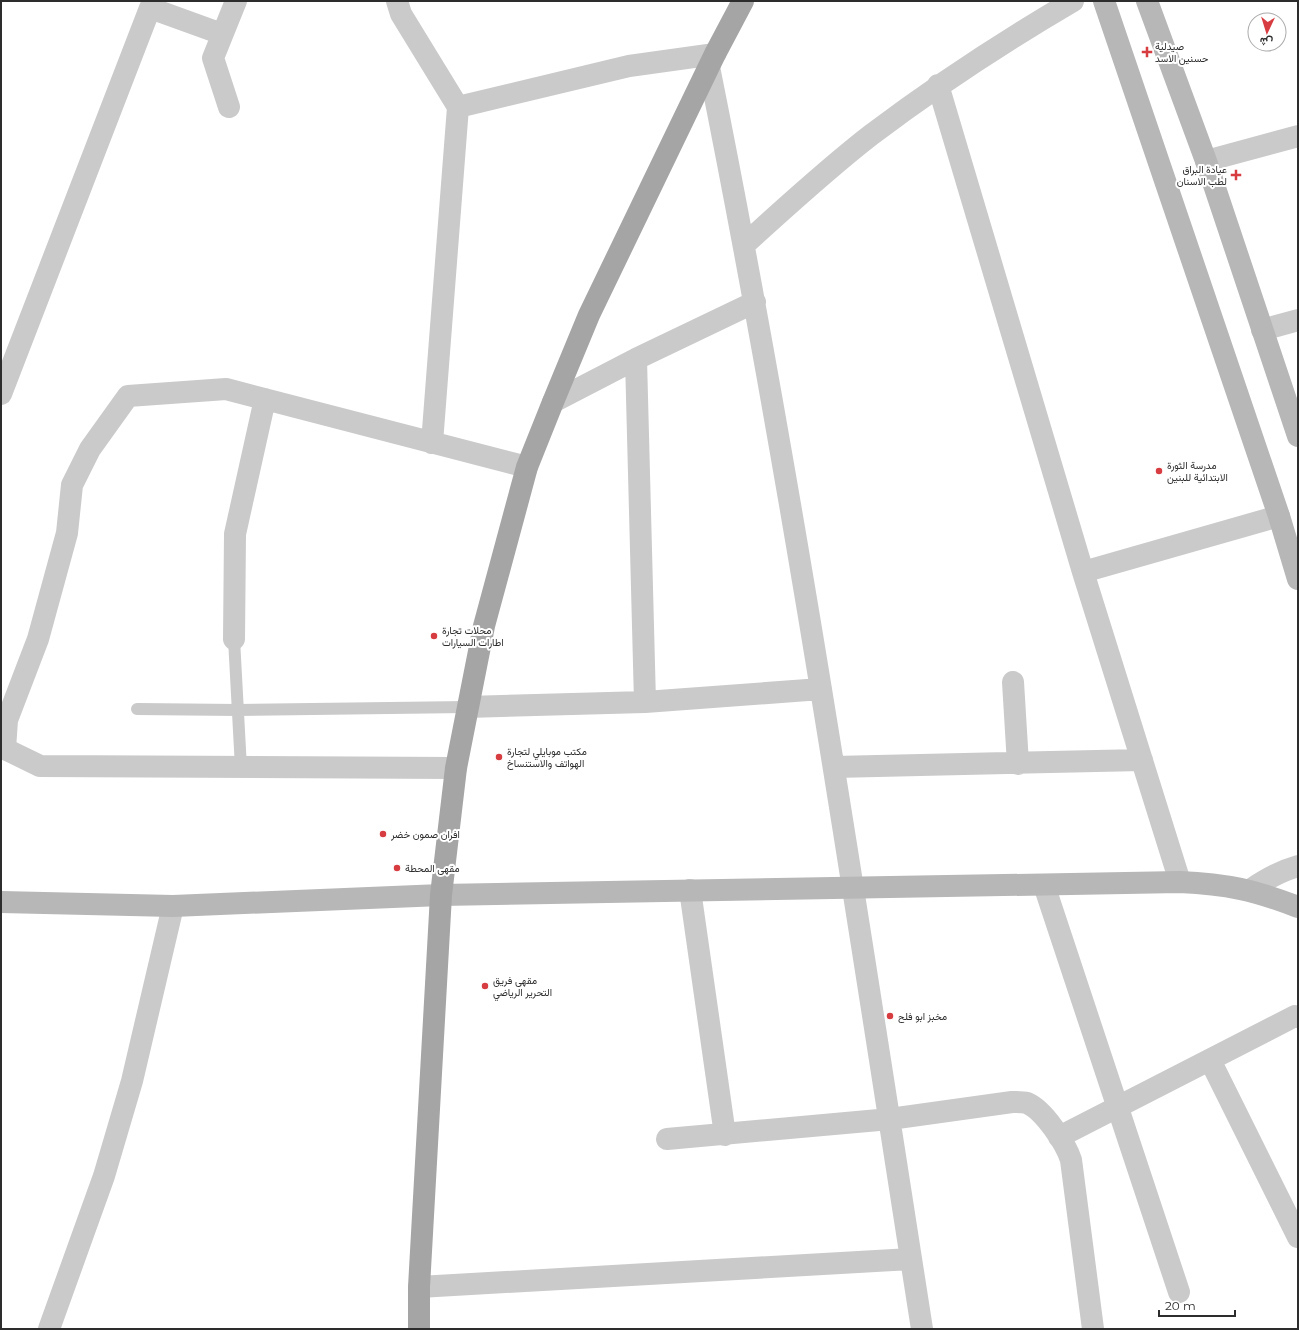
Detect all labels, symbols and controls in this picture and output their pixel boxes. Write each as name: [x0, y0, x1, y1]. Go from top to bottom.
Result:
north arrow: [1247, 12, 1287, 52]
text: ش: [1259, 35, 1273, 49]
place label: صيدلية حسنين الاسد: [1155, 40, 1209, 65]
marker: صيدلية حسنين الاسد: [1142, 47, 1152, 57]
place label: عيادة البراق لطب الاسنان: [1177, 163, 1227, 188]
marker: عيادة البراق لطب الاسنان: [1230, 169, 1242, 181]
place label: مدرسة الثورة الابتدائية للبنين: [1167, 459, 1228, 484]
marker: مدرسة الثورة الابتدائية للبنين: [1154, 466, 1164, 476]
place label: محلات تجارة اطارات السيارات: [442, 624, 504, 649]
marker: محلات تجارة اطارات السيارات: [429, 631, 439, 641]
place label: مكتب موبايلي لتجارة الهواتف والاستنساخ: [507, 745, 587, 770]
marker: مكتب موبايلي لتجارة الهواتف والاستنساخ: [494, 752, 504, 762]
place label: افران صمون خضر: [390, 828, 460, 841]
marker: افران صمون خضر: [378, 829, 388, 839]
place label: مقهى المحطة: [405, 862, 459, 875]
marker: مقهى المحطة: [392, 863, 402, 873]
place label: مقهى فريق التحرير الرياضي: [493, 974, 552, 1001]
marker: مقهى فريق التحرير الرياضي: [480, 981, 490, 991]
place label: مخبز ابو فلح: [898, 1010, 947, 1023]
marker: مخبز ابو فلح: [885, 1011, 895, 1021]
scale bar: [1159, 1292, 1235, 1318]
text: 20 m: [1165, 1298, 1196, 1313]

